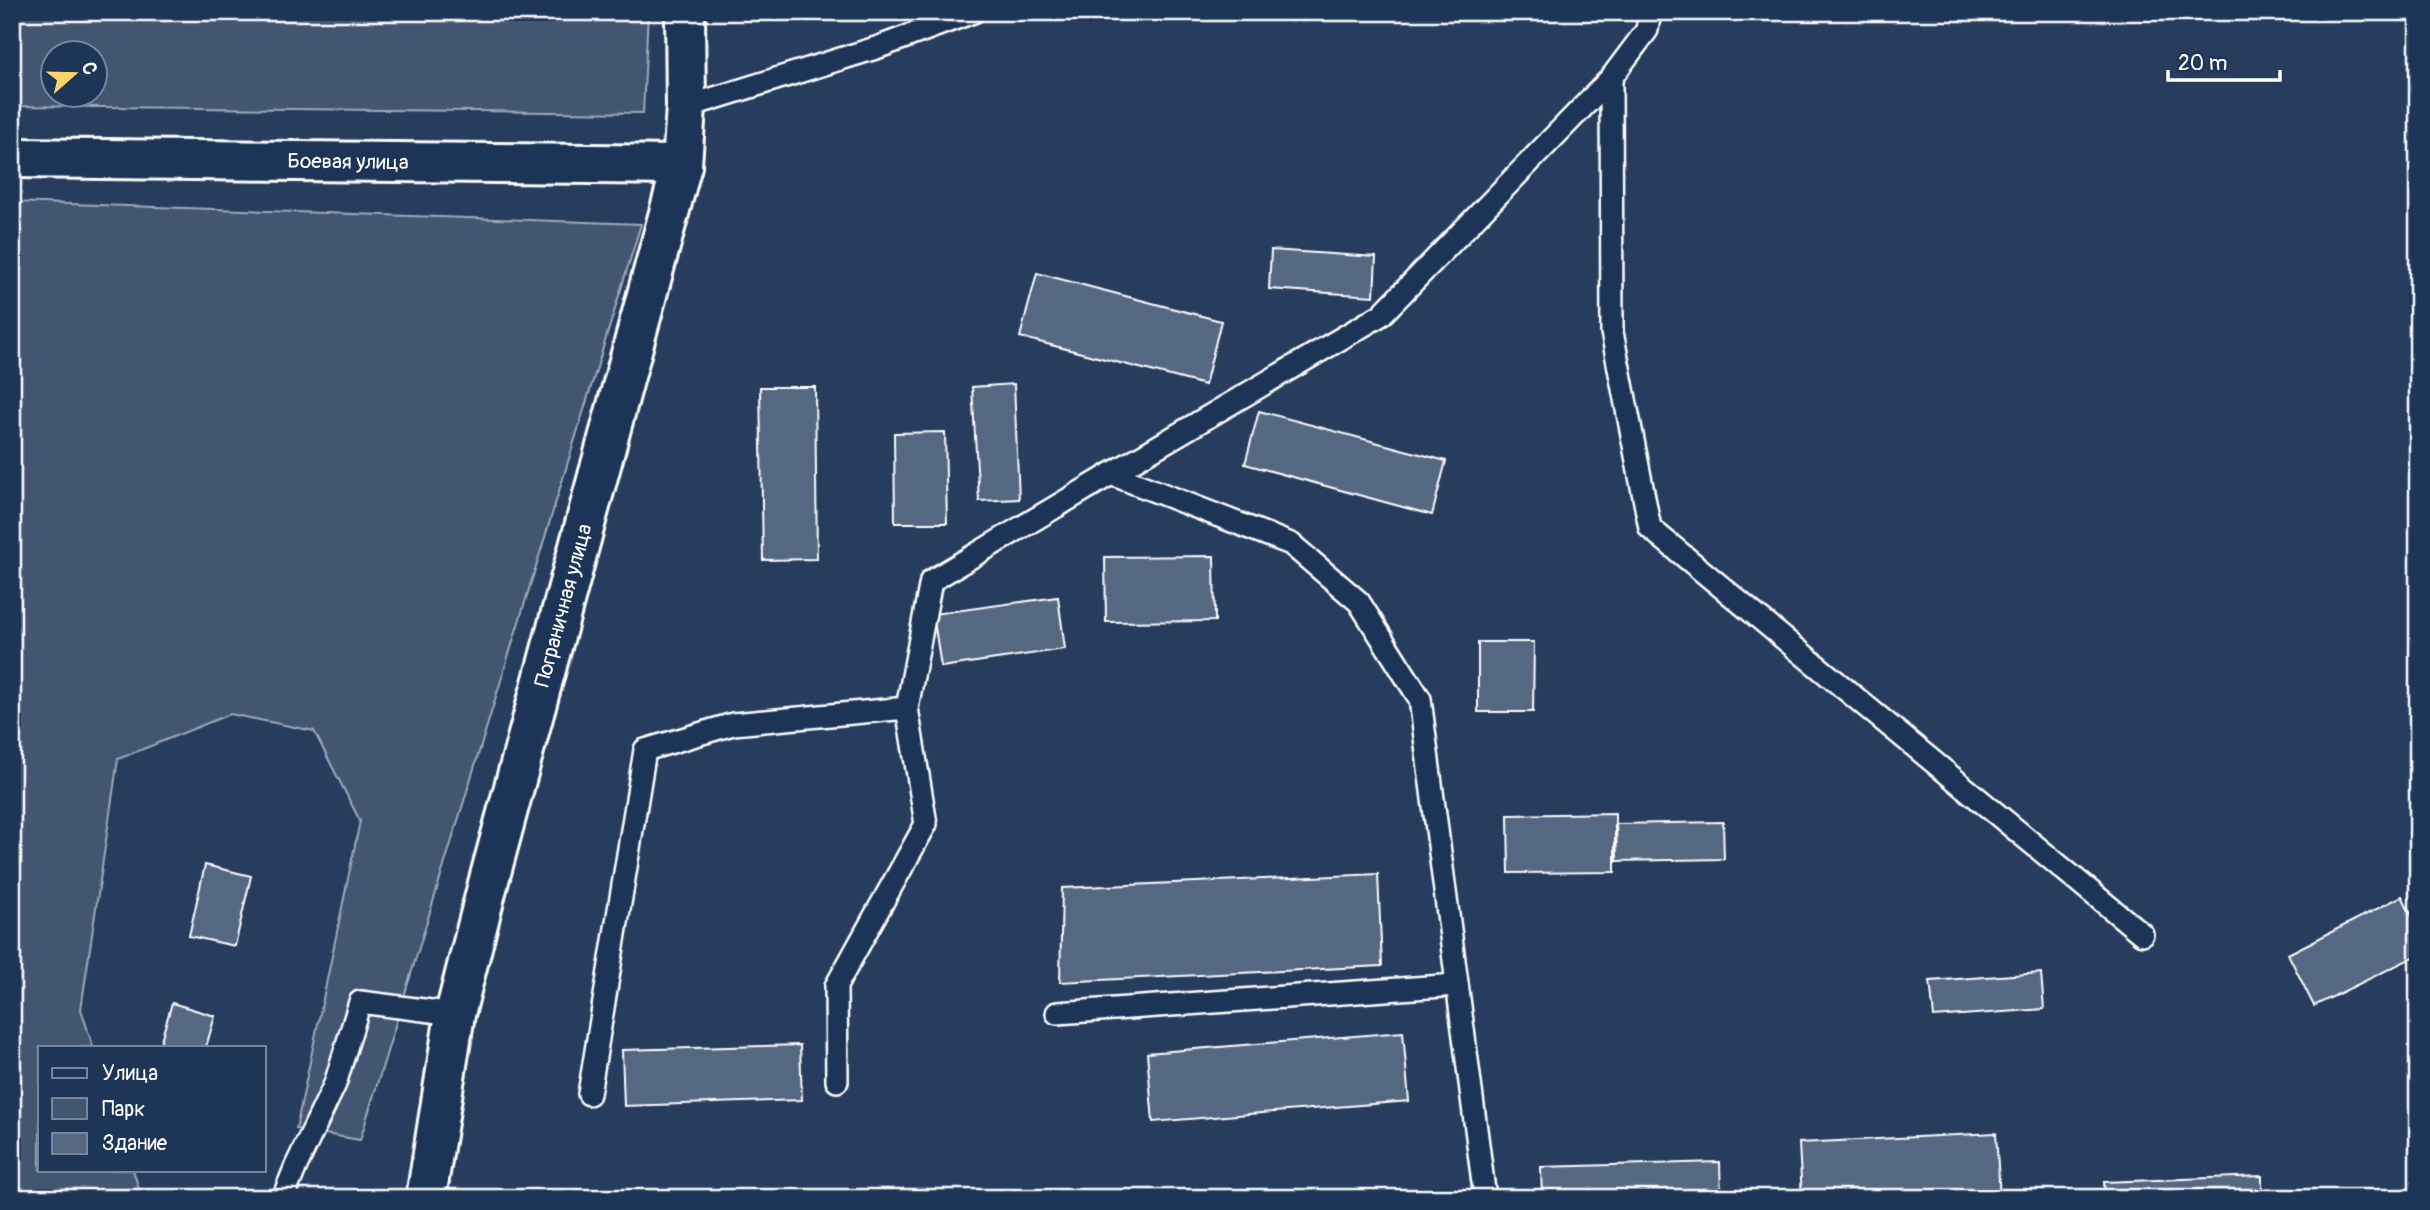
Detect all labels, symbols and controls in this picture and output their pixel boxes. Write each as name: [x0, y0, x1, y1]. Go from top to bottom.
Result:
north arrow: [38, 38, 108, 108]
scale bar: [2168, 38, 2280, 82]
text: 20 m: [2178, 50, 2227, 77]
text: С: [76, 59, 102, 78]
street label: Боевая улица: [287, 147, 409, 176]
street label: Пограничная улица: [528, 521, 598, 690]
legend: [38, 1046, 266, 1172]
text: Улица: [102, 1060, 158, 1087]
text: Парк: [102, 1096, 145, 1123]
text: Здание: [102, 1130, 168, 1157]

